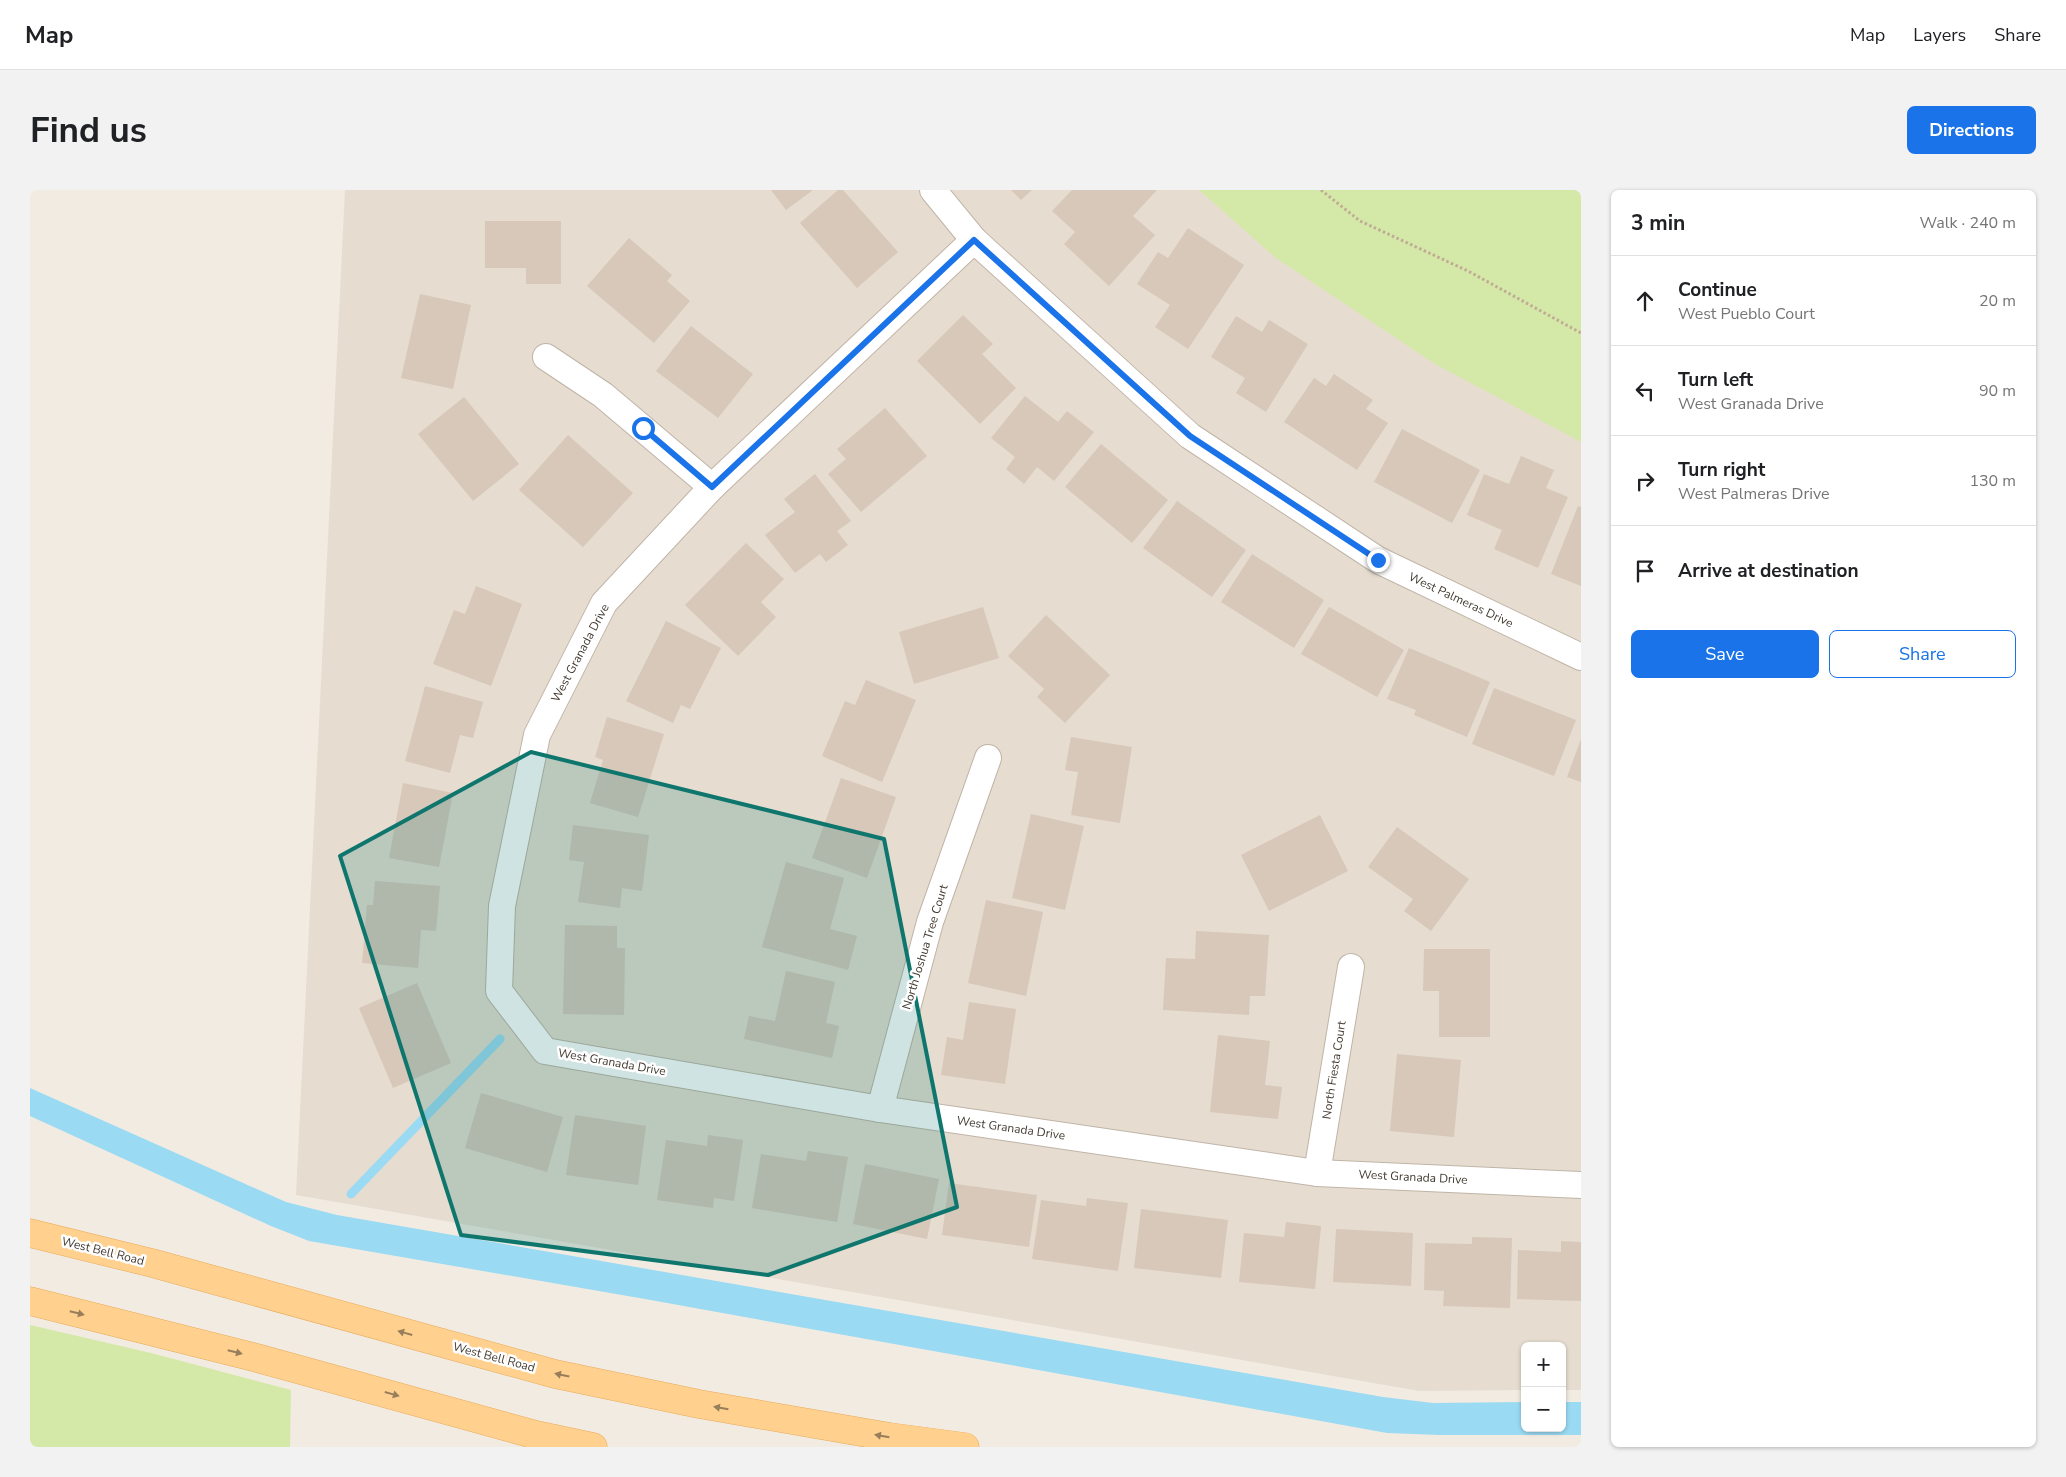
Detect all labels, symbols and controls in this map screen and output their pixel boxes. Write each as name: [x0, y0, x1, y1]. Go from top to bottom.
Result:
text: Map: [25, 19, 73, 51]
text: Map: [1850, 23, 1885, 47]
text: Layers: [1913, 23, 1966, 47]
text: Share: [1994, 23, 2041, 47]
button: Directions: [1907, 106, 2036, 154]
text: Find us: [30, 107, 147, 154]
text: 3 min: [1631, 209, 1685, 237]
text: Walk · 240 m: [1920, 212, 2016, 234]
text: Continue: [1678, 277, 1757, 303]
icon: ahead: [1631, 287, 1659, 315]
text: 20 m: [1979, 290, 2016, 312]
text: West Pueblo Court: [1678, 303, 1815, 325]
text: Turn left: [1678, 367, 1753, 393]
icon: left: [1631, 377, 1659, 405]
text: 90 m: [1979, 380, 2016, 402]
text: West Granada Drive: [1678, 393, 1824, 415]
route start: [632, 417, 655, 440]
text: Turn right: [1678, 457, 1765, 483]
icon: right: [1631, 467, 1659, 495]
text: 130 m: [1969, 470, 2016, 492]
text: West Palmeras Drive: [1678, 483, 1830, 505]
route end: [1367, 549, 1390, 572]
icon: arrive: [1631, 557, 1659, 585]
text: Arrive at destination: [1678, 558, 1859, 584]
street label: West Palmeras Drive: [1406, 569, 1516, 631]
street label: West Granada Drive: [547, 601, 613, 705]
button: Save: [1631, 630, 1819, 678]
button: Share: [1829, 630, 2016, 678]
street label: North Joshua Tree Court: [898, 882, 952, 1011]
street label: North Fiesta Court: [1318, 1019, 1350, 1120]
street label: West Granada Drive: [557, 1045, 667, 1079]
street label: West Granada Drive: [956, 1112, 1066, 1144]
street label: West Granada Drive: [1358, 1166, 1468, 1188]
street label: West Bell Road: [60, 1233, 146, 1269]
one-way arrow: [70, 1309, 85, 1317]
one-way arrow: [398, 1329, 413, 1337]
street label: West Bell Road: [451, 1338, 537, 1376]
map controls: [1521, 1342, 1566, 1432]
button: +: [1521, 1342, 1566, 1387]
one-way arrow: [228, 1348, 243, 1356]
one-way arrow: [554, 1371, 570, 1379]
button: −: [1521, 1387, 1566, 1432]
one-way arrow: [384, 1390, 400, 1398]
one-way arrow: [713, 1404, 729, 1412]
one-way arrow: [873, 1432, 889, 1440]

